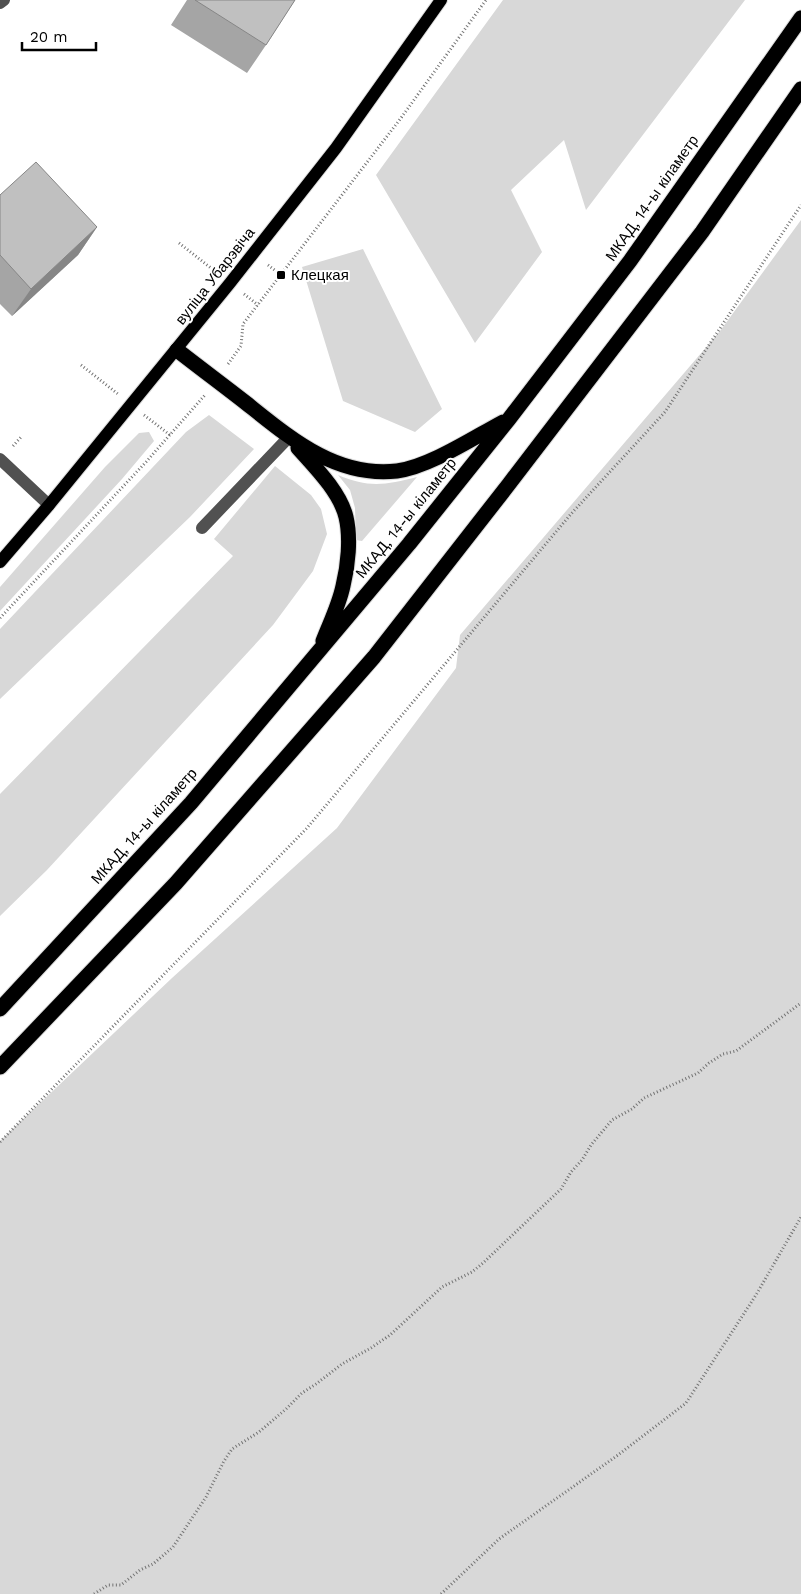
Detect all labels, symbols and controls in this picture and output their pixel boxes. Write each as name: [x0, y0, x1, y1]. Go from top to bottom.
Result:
scale bar: [22, 20, 96, 52]
text: 20 m: [30, 28, 68, 46]
street label: МКАД, 14-ы кіламетр: [602, 132, 702, 264]
street label: вуліца Убарэвіча: [172, 223, 259, 328]
place label: Клецкая: [291, 266, 349, 284]
marker: Клецкая: [275, 269, 287, 281]
street label: МКАД, 14-ы кіламетр: [352, 454, 460, 582]
street label: МКАД, 14-ы кіламетр: [87, 764, 201, 888]

